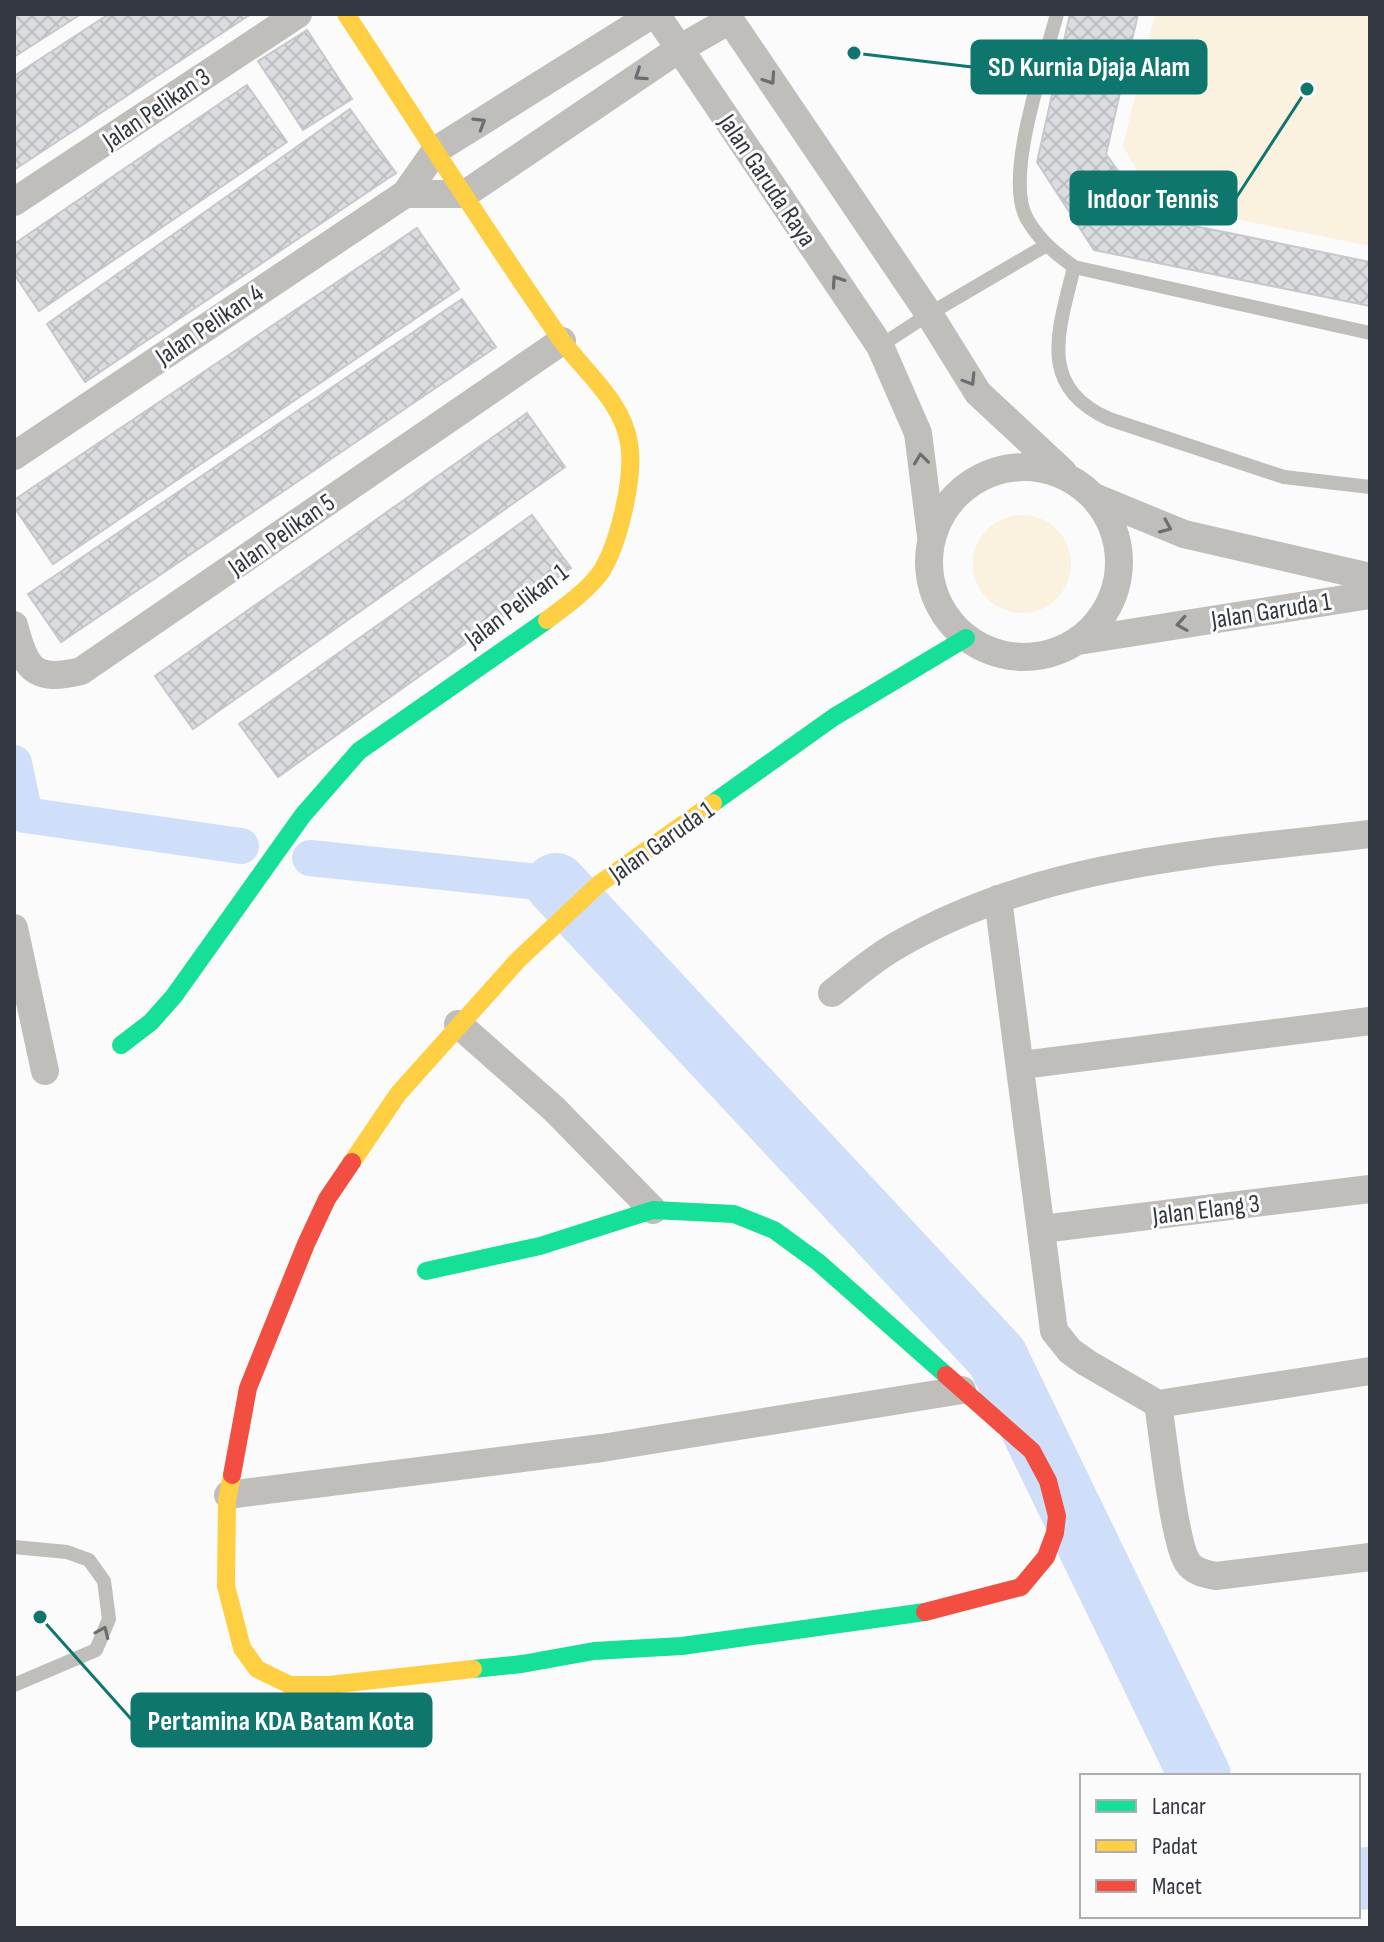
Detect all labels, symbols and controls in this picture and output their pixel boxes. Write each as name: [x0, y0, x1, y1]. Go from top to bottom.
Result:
callout: SD Kurnia Djaja Alam: [972, 41, 1206, 93]
text: SD Kurnia Djaja Alam: [988, 51, 1190, 84]
street label: Jalan Pelikan 3: [96, 62, 217, 157]
one-way arrow: [634, 66, 648, 81]
one-way arrow: [760, 70, 775, 84]
street label: Jalan Garuda Raya: [711, 108, 822, 253]
one-way arrow: [472, 117, 486, 132]
callout: Indoor Tennis: [1071, 172, 1236, 224]
text: Indoor Tennis: [1087, 183, 1219, 216]
one-way arrow: [831, 276, 846, 290]
street label: Jalan Pelikan 4: [149, 278, 270, 373]
one-way arrow: [960, 371, 975, 386]
one-way arrow: [913, 452, 930, 466]
street label: Jalan Pelikan 5: [222, 487, 341, 584]
one-way arrow: [1158, 517, 1172, 533]
street label: Jalan Pelikan 1: [458, 557, 575, 656]
street label: Jalan Garuda 1: [1208, 587, 1333, 636]
one-way arrow: [1175, 615, 1189, 632]
street label: Jalan Garuda 1: [603, 795, 720, 890]
street label: Jalan Elang 3: [1150, 1189, 1261, 1233]
one-way arrow: [94, 1626, 110, 1640]
callout: Pertamina KDA Batam Kota: [132, 1694, 431, 1746]
text: Pertamina KDA Batam Kota: [148, 1705, 414, 1738]
legend: [1080, 1774, 1360, 1918]
text: Lancar: [1152, 1792, 1206, 1821]
text: Padat: [1152, 1832, 1198, 1861]
text: Macet: [1152, 1872, 1202, 1901]

